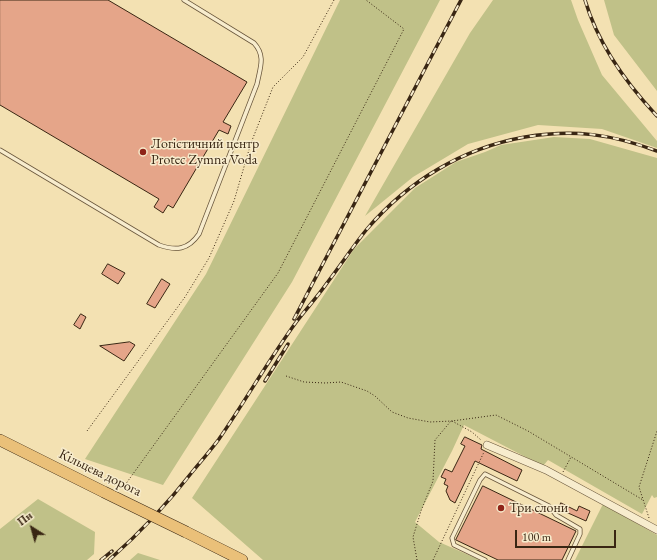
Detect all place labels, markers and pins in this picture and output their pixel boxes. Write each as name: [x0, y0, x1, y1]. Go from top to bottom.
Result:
place label: Логістичний центр Protec Zymna Voda: [151, 136, 259, 168]
marker: Логістичний центр Protec Zymna Voda: [138, 147, 148, 157]
place label: Три слони: [509, 500, 568, 516]
marker: Три слони: [496, 503, 506, 513]

